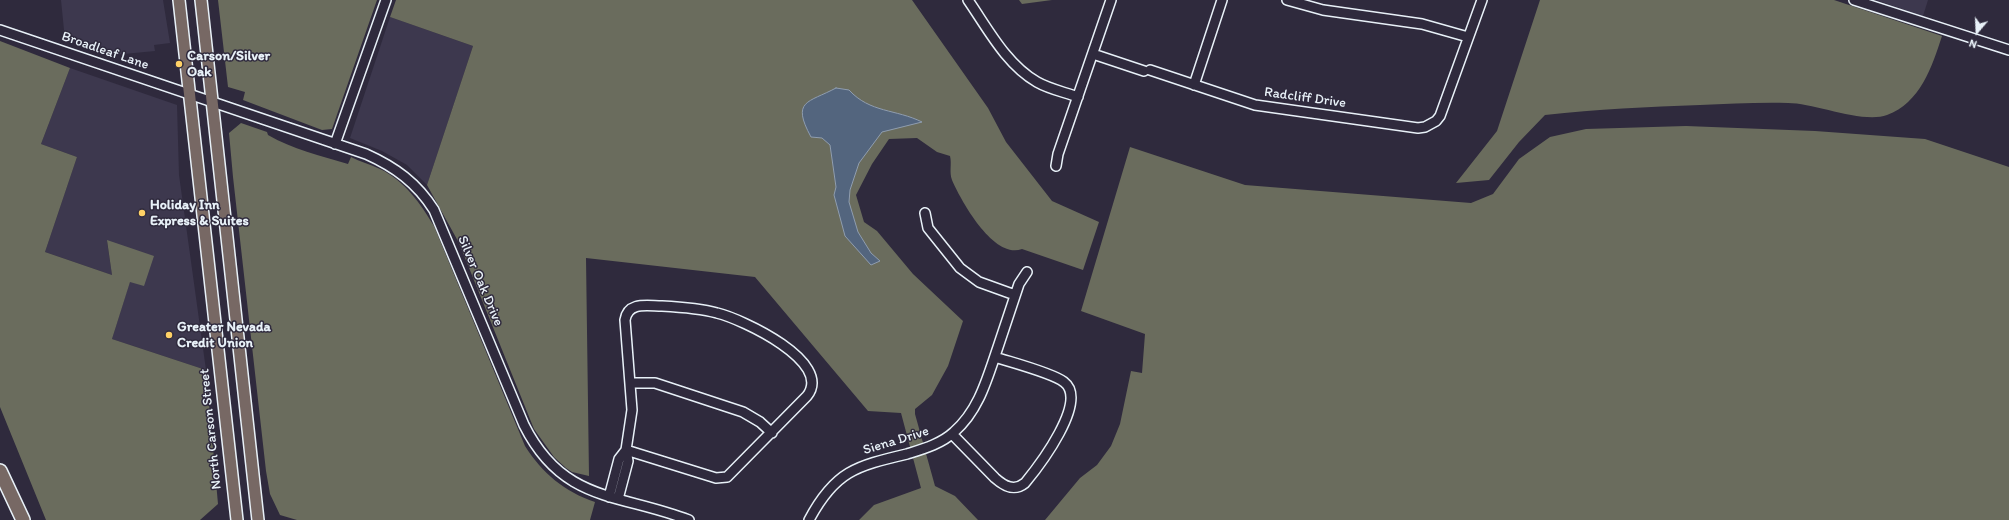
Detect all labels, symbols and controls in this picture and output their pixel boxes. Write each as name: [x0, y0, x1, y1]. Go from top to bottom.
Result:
north arrow: [1957, 12, 1997, 52]
street label: Broadleaf Lane: [59, 28, 151, 74]
text: N: [1967, 36, 1979, 51]
place label: Carson/Silver Oak: [187, 48, 270, 80]
marker: Carson/Silver Oak: [174, 59, 184, 69]
street label: Radcliff Drive: [1263, 84, 1347, 112]
place label: Holiday Inn Express & Suites: [150, 197, 249, 230]
marker: Holiday Inn Express & Suites: [137, 208, 147, 218]
street label: Silver Oak Drive: [453, 233, 507, 329]
place label: Greater Nevada Credit Union: [177, 319, 271, 352]
marker: Greater Nevada Credit Union: [164, 330, 174, 340]
street label: North Carson Street: [196, 368, 226, 490]
street label: Siena Drive: [861, 423, 931, 459]

